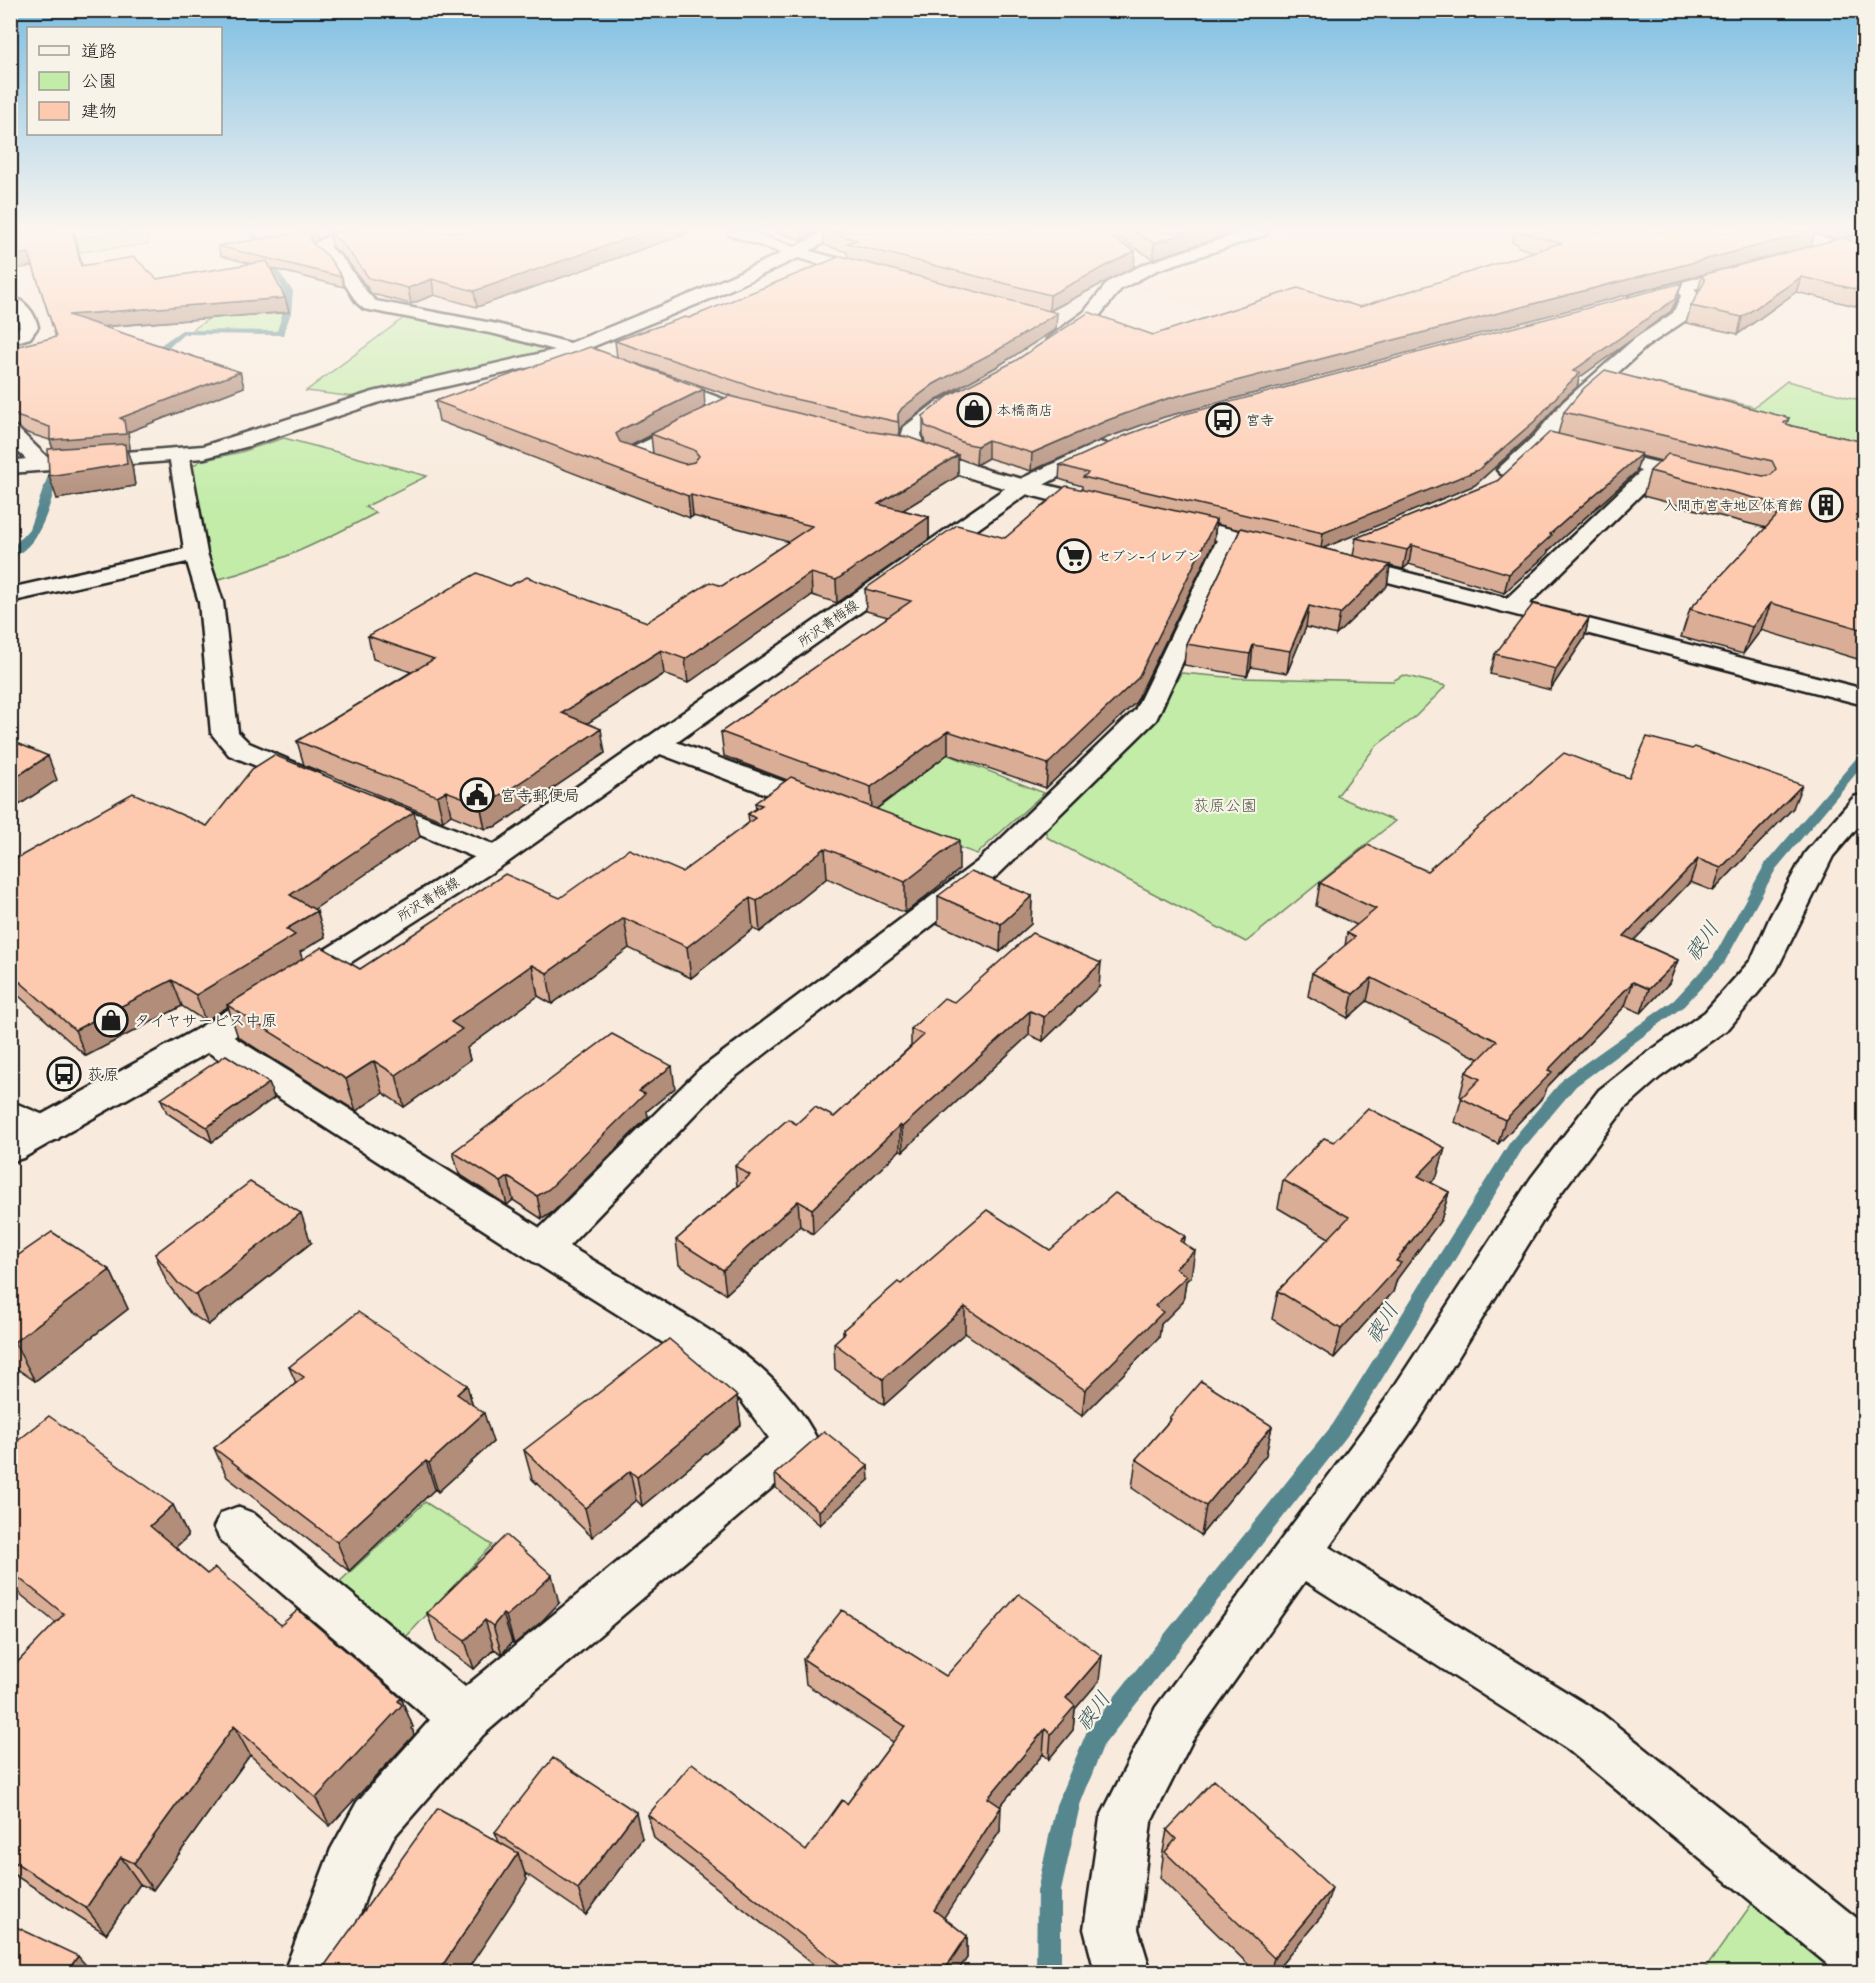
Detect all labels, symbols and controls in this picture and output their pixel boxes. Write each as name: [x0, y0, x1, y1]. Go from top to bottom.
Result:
legend: [27, 27, 222, 135]
text: 道路: [81, 38, 117, 63]
text: 公園: [81, 68, 117, 93]
text: 建物: [81, 98, 117, 123]
shop icon: 本橋商店: [956, 392, 992, 428]
place label: 本橋商店: [997, 400, 1053, 419]
bus stop icon: 宮寺: [1205, 402, 1241, 438]
place label: 宮寺: [1246, 410, 1274, 429]
building icon: 入間市宮寺地区体育館: [1808, 487, 1844, 523]
place label: 入間市宮寺地区体育館: [1663, 495, 1803, 514]
supermarket icon: セブン-イレブン: [1056, 538, 1092, 574]
place label: セブン-イレブン: [1097, 546, 1201, 565]
street label: 所沢青梅線: [794, 595, 862, 650]
public building icon: 宮寺郵便局: [459, 777, 495, 813]
place label: 宮寺郵便局: [500, 784, 580, 806]
park label: 荻原公園: [1193, 794, 1257, 816]
street label: 所沢青梅線: [393, 872, 462, 925]
water label: 禊川: [1678, 915, 1726, 966]
shop icon: タイヤサービス中原: [93, 1002, 129, 1038]
place label: タイヤサービス中原: [134, 1009, 277, 1031]
bus stop icon: 荻原: [46, 1056, 82, 1092]
place label: 荻原: [87, 1063, 119, 1085]
water label: 禊川: [1358, 1297, 1405, 1348]
water label: 禊川: [1069, 1685, 1117, 1736]

